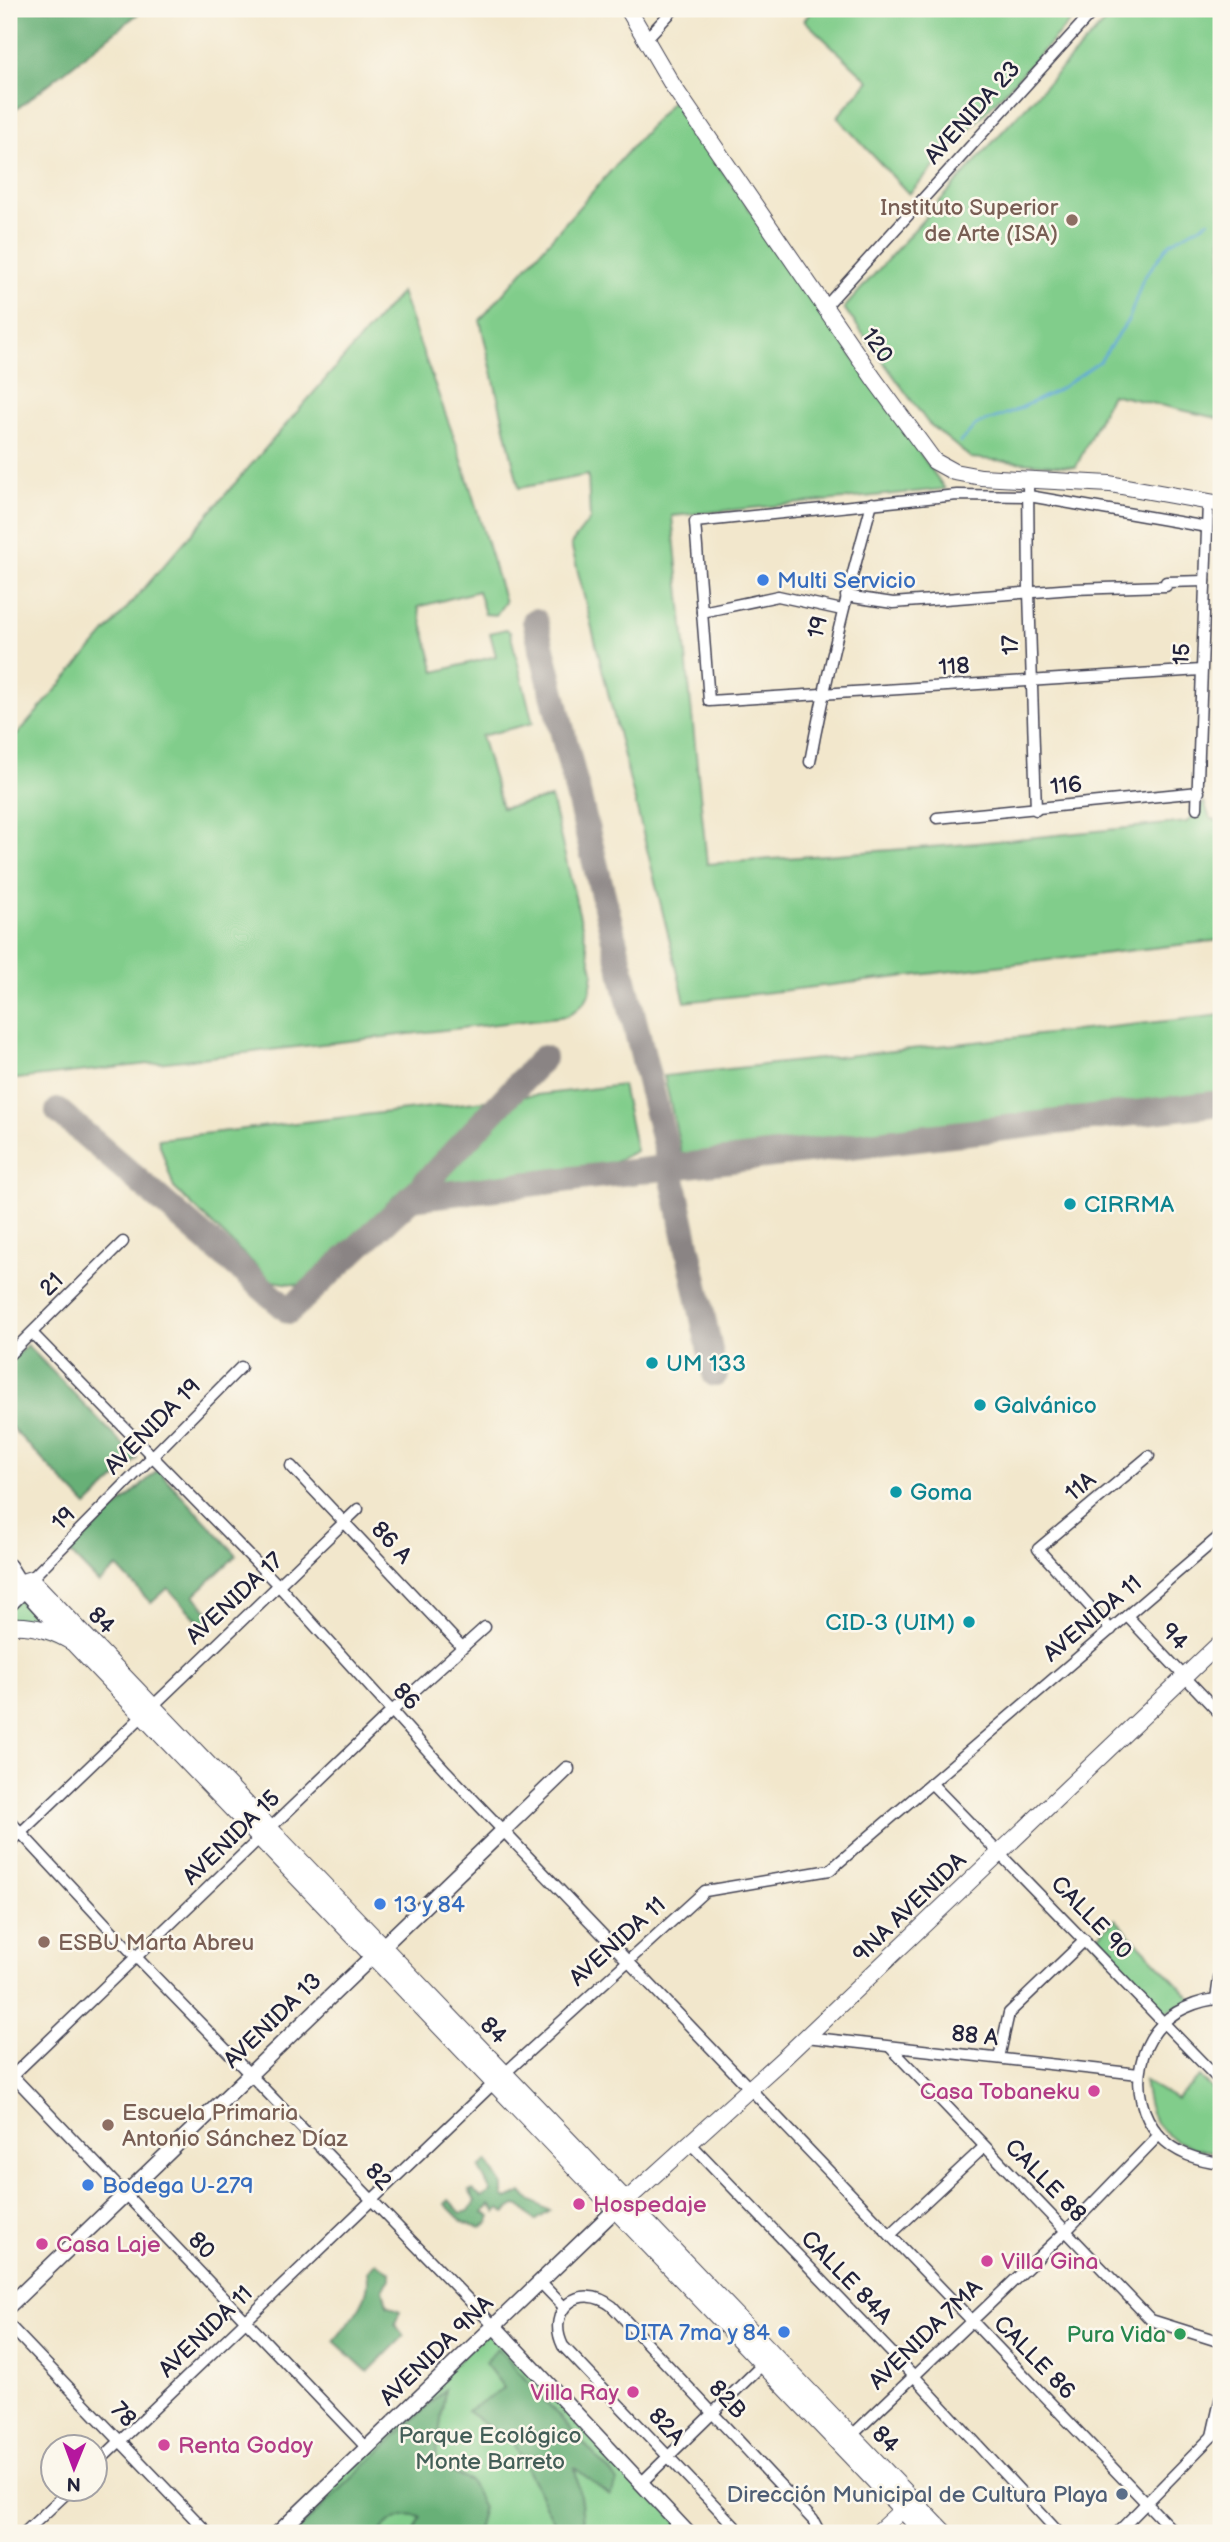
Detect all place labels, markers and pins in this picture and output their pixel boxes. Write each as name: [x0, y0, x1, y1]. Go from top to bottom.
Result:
place label: Instituto Superior de Arte (ISA): [880, 194, 1059, 248]
marker: Instituto Superior de Arte (ISA): [1064, 212, 1080, 228]
place label: Multi Servicio: [777, 567, 916, 595]
marker: Multi Servicio: [755, 572, 771, 588]
place label: CIRRMA: [1084, 1191, 1175, 1219]
marker: CIRRMA: [1062, 1196, 1078, 1212]
place label: UM 133: [666, 1350, 746, 1378]
marker: UM 133: [644, 1355, 660, 1371]
place label: Galvánico: [994, 1392, 1097, 1420]
marker: Galvánico: [972, 1397, 988, 1413]
place label: Goma: [910, 1479, 972, 1507]
marker: Goma: [888, 1484, 904, 1500]
place label: CID-3 (UIM): [825, 1609, 955, 1637]
marker: CID-3 (UIM): [961, 1614, 977, 1630]
place label: 13 y 84: [394, 1891, 465, 1919]
marker: 13 y 84: [372, 1896, 388, 1912]
place label: ESBU Marta Abreu: [58, 1929, 254, 1957]
marker: ESBU Marta Abreu: [36, 1934, 52, 1950]
place label: Casa Tobaneku: [920, 2078, 1080, 2106]
marker: Casa Tobaneku: [1086, 2083, 1102, 2099]
place label: Escuela Primaria Antonio Sánchez Díaz: [122, 2099, 349, 2153]
marker: Escuela Primaria Antonio Sánchez Díaz: [100, 2117, 116, 2133]
place label: Bodega U-279: [102, 2172, 254, 2200]
marker: Bodega U-279: [80, 2177, 96, 2193]
place label: Hospedaje: [593, 2191, 707, 2219]
marker: Hospedaje: [571, 2196, 587, 2212]
place label: Casa Laje: [56, 2231, 161, 2259]
marker: Casa Laje: [34, 2236, 50, 2252]
place label: Villa Gina: [1001, 2248, 1099, 2276]
marker: Villa Gina: [979, 2253, 995, 2269]
place label: DITA 7ma y 84: [624, 2319, 770, 2347]
place label: Pura Vida: [1067, 2321, 1166, 2349]
marker: DITA 7ma y 84: [776, 2324, 792, 2340]
marker: Pura Vida: [1172, 2326, 1188, 2342]
place label: Villa Ray: [530, 2379, 620, 2407]
marker: Villa Ray: [625, 2384, 641, 2400]
place label: Renta Godoy: [178, 2432, 314, 2460]
marker: Renta Godoy: [156, 2437, 172, 2453]
place label: Dirección Municipal de Cultura Playa: [726, 2481, 1108, 2509]
marker: Dirección Municipal de Cultura Playa: [1114, 2486, 1130, 2502]

